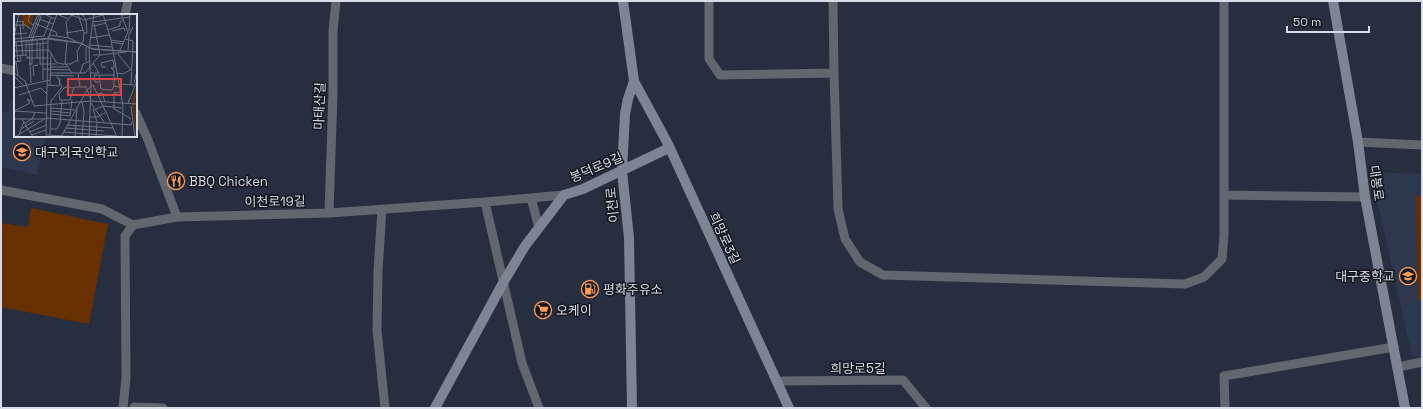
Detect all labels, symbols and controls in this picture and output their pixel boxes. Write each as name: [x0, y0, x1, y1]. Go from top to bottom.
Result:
scale bar: [1287, 8, 1369, 34]
inset map: [14, 14, 137, 137]
text: 50 m: [1293, 14, 1321, 30]
street label: 마태산길: [310, 82, 329, 130]
school or university icon: 대구외국인학교: [12, 142, 32, 162]
place label: 대구외국인학교: [35, 144, 119, 161]
street label: 봉덕로9길: [567, 149, 625, 186]
street label: 대봉로: [1366, 164, 1387, 202]
restaurant icon: BBQ Chicken: [166, 171, 186, 191]
place label: BBQ Chicken: [189, 173, 268, 190]
street label: 이천로: [602, 186, 623, 224]
street label: 이천로19길: [244, 192, 306, 211]
street label: 희망로3길: [705, 209, 744, 267]
school or university icon: 대구중학교: [1398, 266, 1418, 286]
place label: 대구중학교: [1335, 268, 1395, 285]
fuel station icon: 평화주유소: [580, 279, 600, 299]
place label: 평화주유소: [603, 281, 663, 298]
supermarket icon: 오케이: [533, 300, 553, 320]
place label: 오케이: [556, 302, 592, 319]
street label: 희망로5길: [830, 360, 886, 377]

